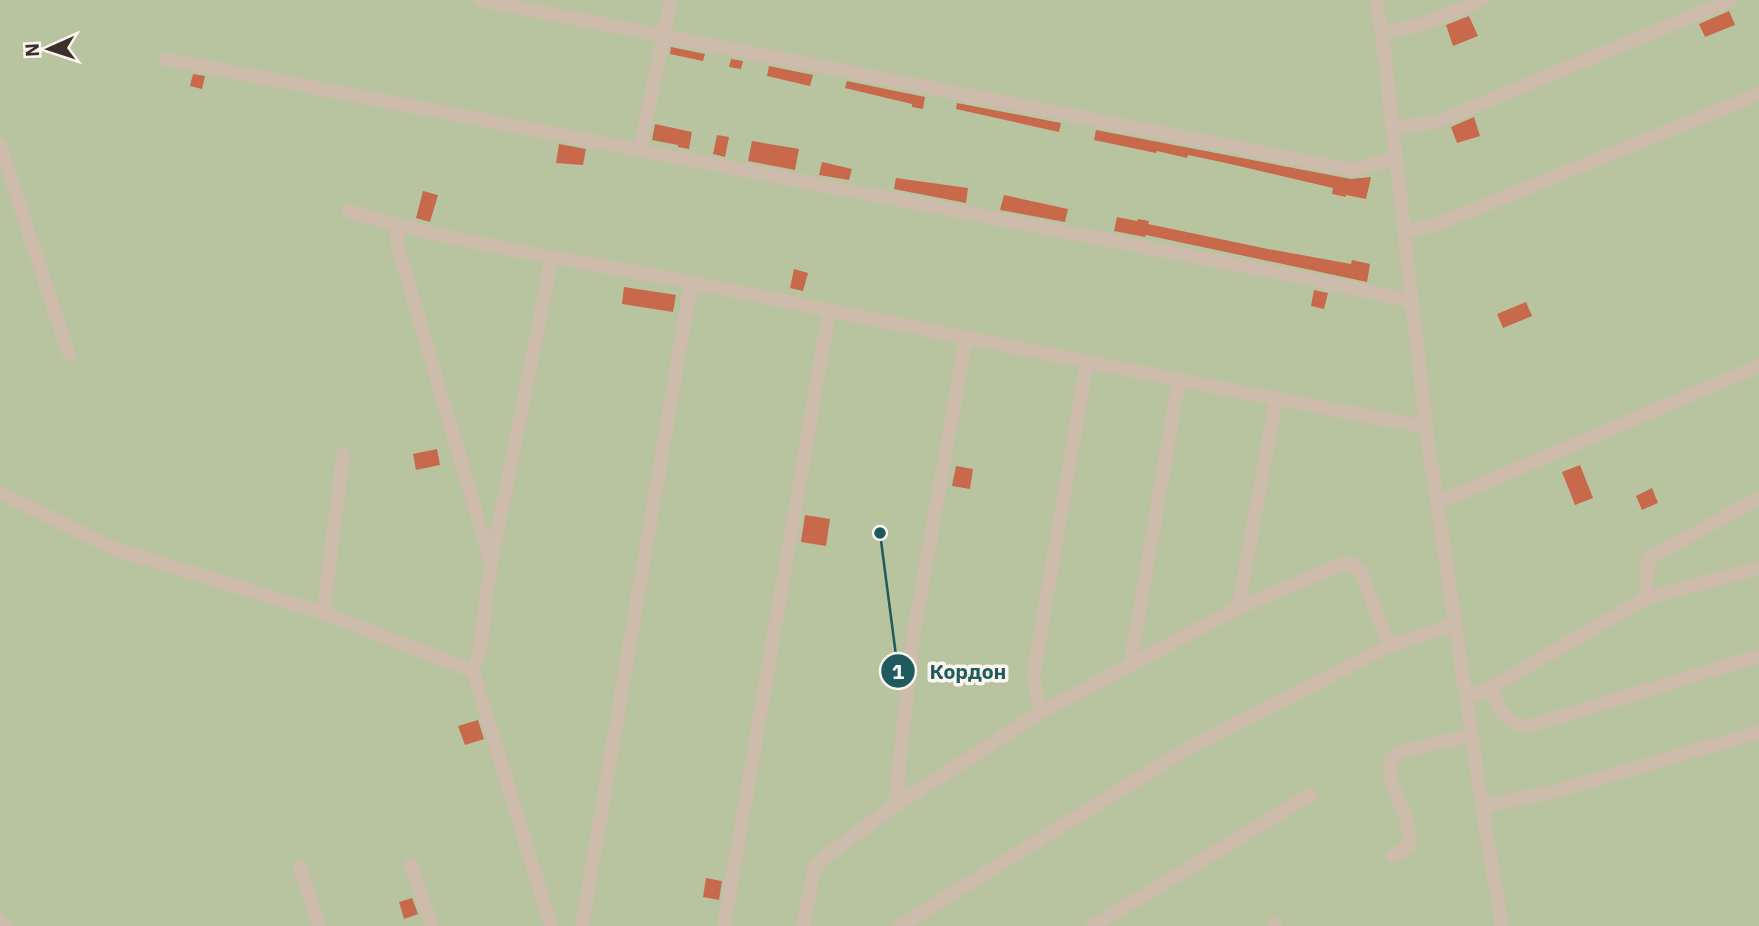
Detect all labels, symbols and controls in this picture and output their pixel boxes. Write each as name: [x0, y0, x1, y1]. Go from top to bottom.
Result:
north arrow: [14, 14, 84, 84]
text: N: [20, 42, 44, 57]
callout: Кордон: [881, 650, 1021, 692]
text: 1: [892, 657, 905, 685]
text: Кордон: [930, 657, 1006, 685]

